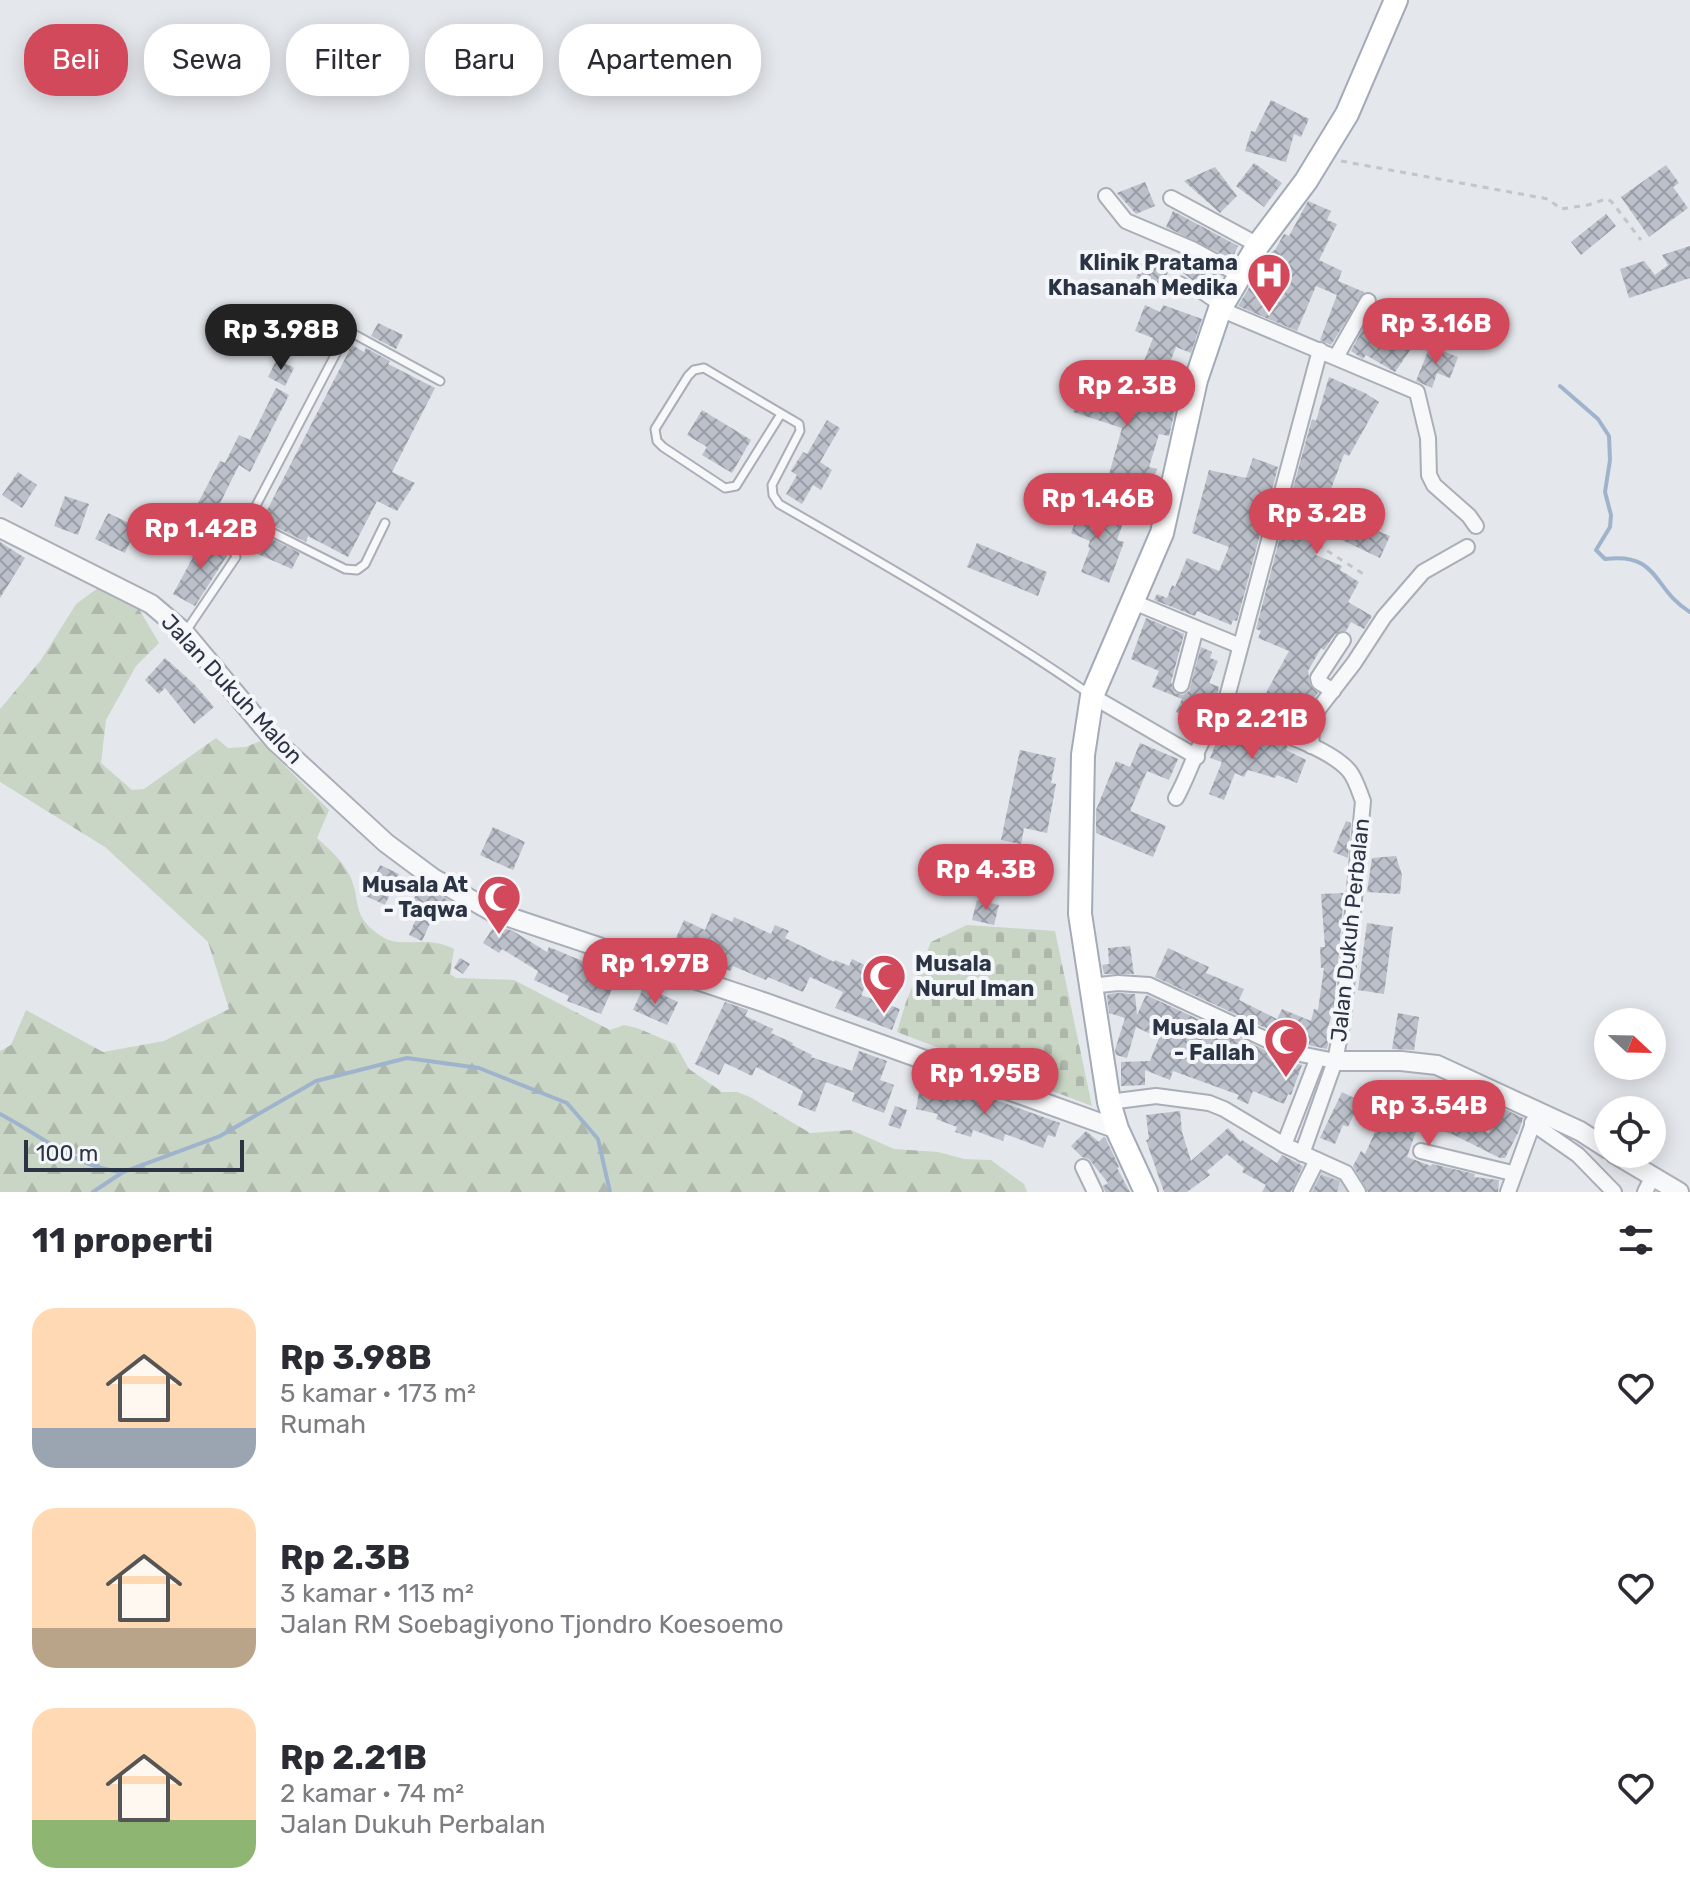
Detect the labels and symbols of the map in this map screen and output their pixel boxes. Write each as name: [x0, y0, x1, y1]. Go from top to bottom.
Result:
place label: Klinik Pratama Khasanah Medika: [1048, 249, 1238, 301]
hospital icon: Klinik Pratama Khasanah Medika: [1245, 251, 1293, 314]
pin: Rp 3.16B: [1353, 298, 1519, 366]
pin: Rp 3.98B: [198, 304, 364, 372]
pin: Rp 2.3B: [1053, 360, 1201, 428]
pin: Rp 1.46B: [1015, 473, 1181, 541]
pin: Rp 3.2B: [1243, 488, 1391, 556]
pin: Rp 1.42B: [118, 503, 284, 571]
street label: Jalan Dukuh Malon: [156, 609, 308, 769]
pin: Rp 2.21B: [1169, 693, 1335, 761]
street label: Jalan Dukuh Perbalan: [1325, 817, 1375, 1043]
pin: Rp 4.3B: [912, 844, 1060, 912]
place label: Musala At - Taqwa: [362, 871, 468, 923]
mosque icon: Musala At - Taqwa: [475, 873, 523, 936]
pin: Rp 1.97B: [572, 938, 738, 1006]
place label: Musala Nurul Iman: [915, 950, 1034, 1002]
mosque icon: Musala Nurul Iman: [860, 952, 908, 1015]
north arrow: [1594, 1008, 1666, 1080]
place label: Musala Al - Fallah: [1152, 1014, 1255, 1066]
mosque icon: Musala Al - Fallah: [1262, 1016, 1310, 1079]
pin: Rp 1.95B: [902, 1048, 1068, 1116]
pin: Rp 3.54B: [1346, 1080, 1512, 1148]
scale bar: [24, 1136, 244, 1172]

